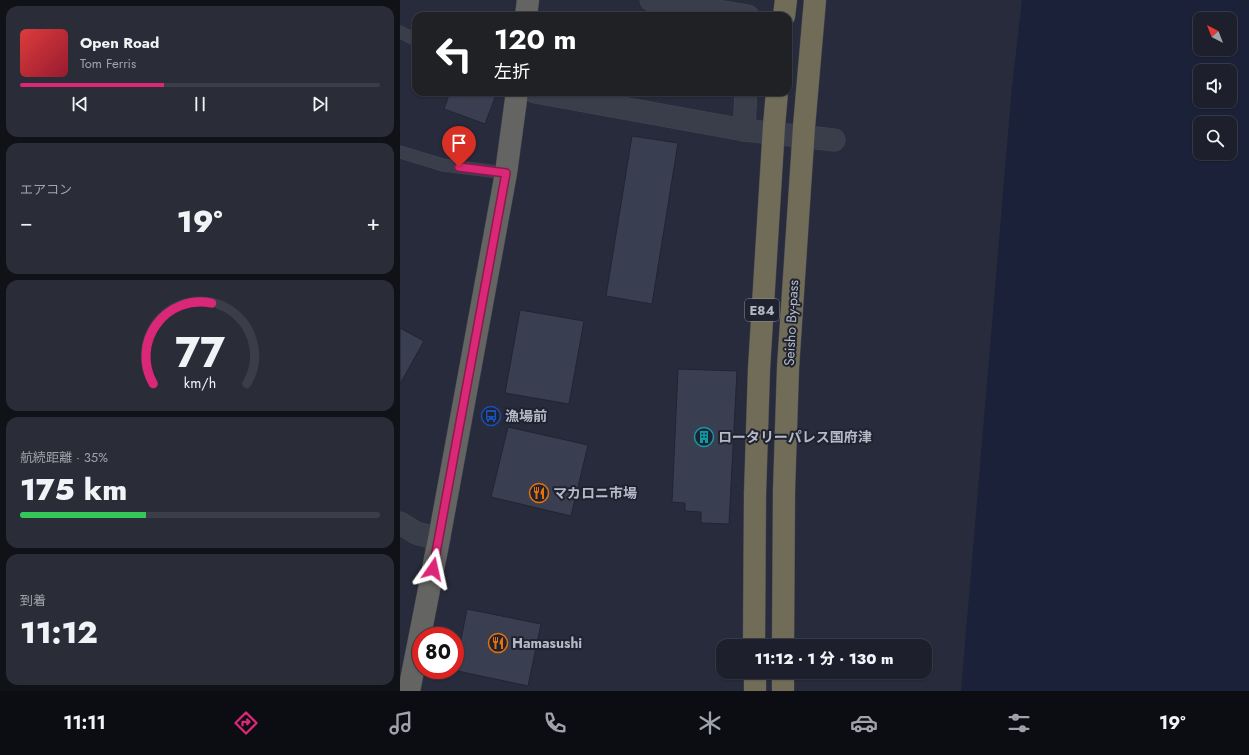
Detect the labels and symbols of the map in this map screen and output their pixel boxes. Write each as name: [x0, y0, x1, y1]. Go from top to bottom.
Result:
north arrow: [1193, 12, 1237, 56]
pin: [442, 126, 476, 167]
street label: Seisho By-pass: [779, 279, 803, 367]
road number: E84: [745, 299, 779, 321]
bus stop icon: 漁場前: [480, 405, 502, 427]
place label: 漁場前: [505, 406, 547, 426]
building icon: ロータリーパレス国府津: [693, 426, 715, 448]
place label: ロータリーパレス国府津: [718, 427, 872, 447]
restaurant icon: マカロニ市場: [528, 482, 550, 504]
place label: マカロニ市場: [553, 483, 637, 503]
position arrow: [412, 548, 454, 590]
speed limit sign: 80: [412, 627, 464, 679]
restaurant icon: Hamasushi: [487, 632, 509, 654]
place label: Hamasushi: [512, 633, 582, 653]

